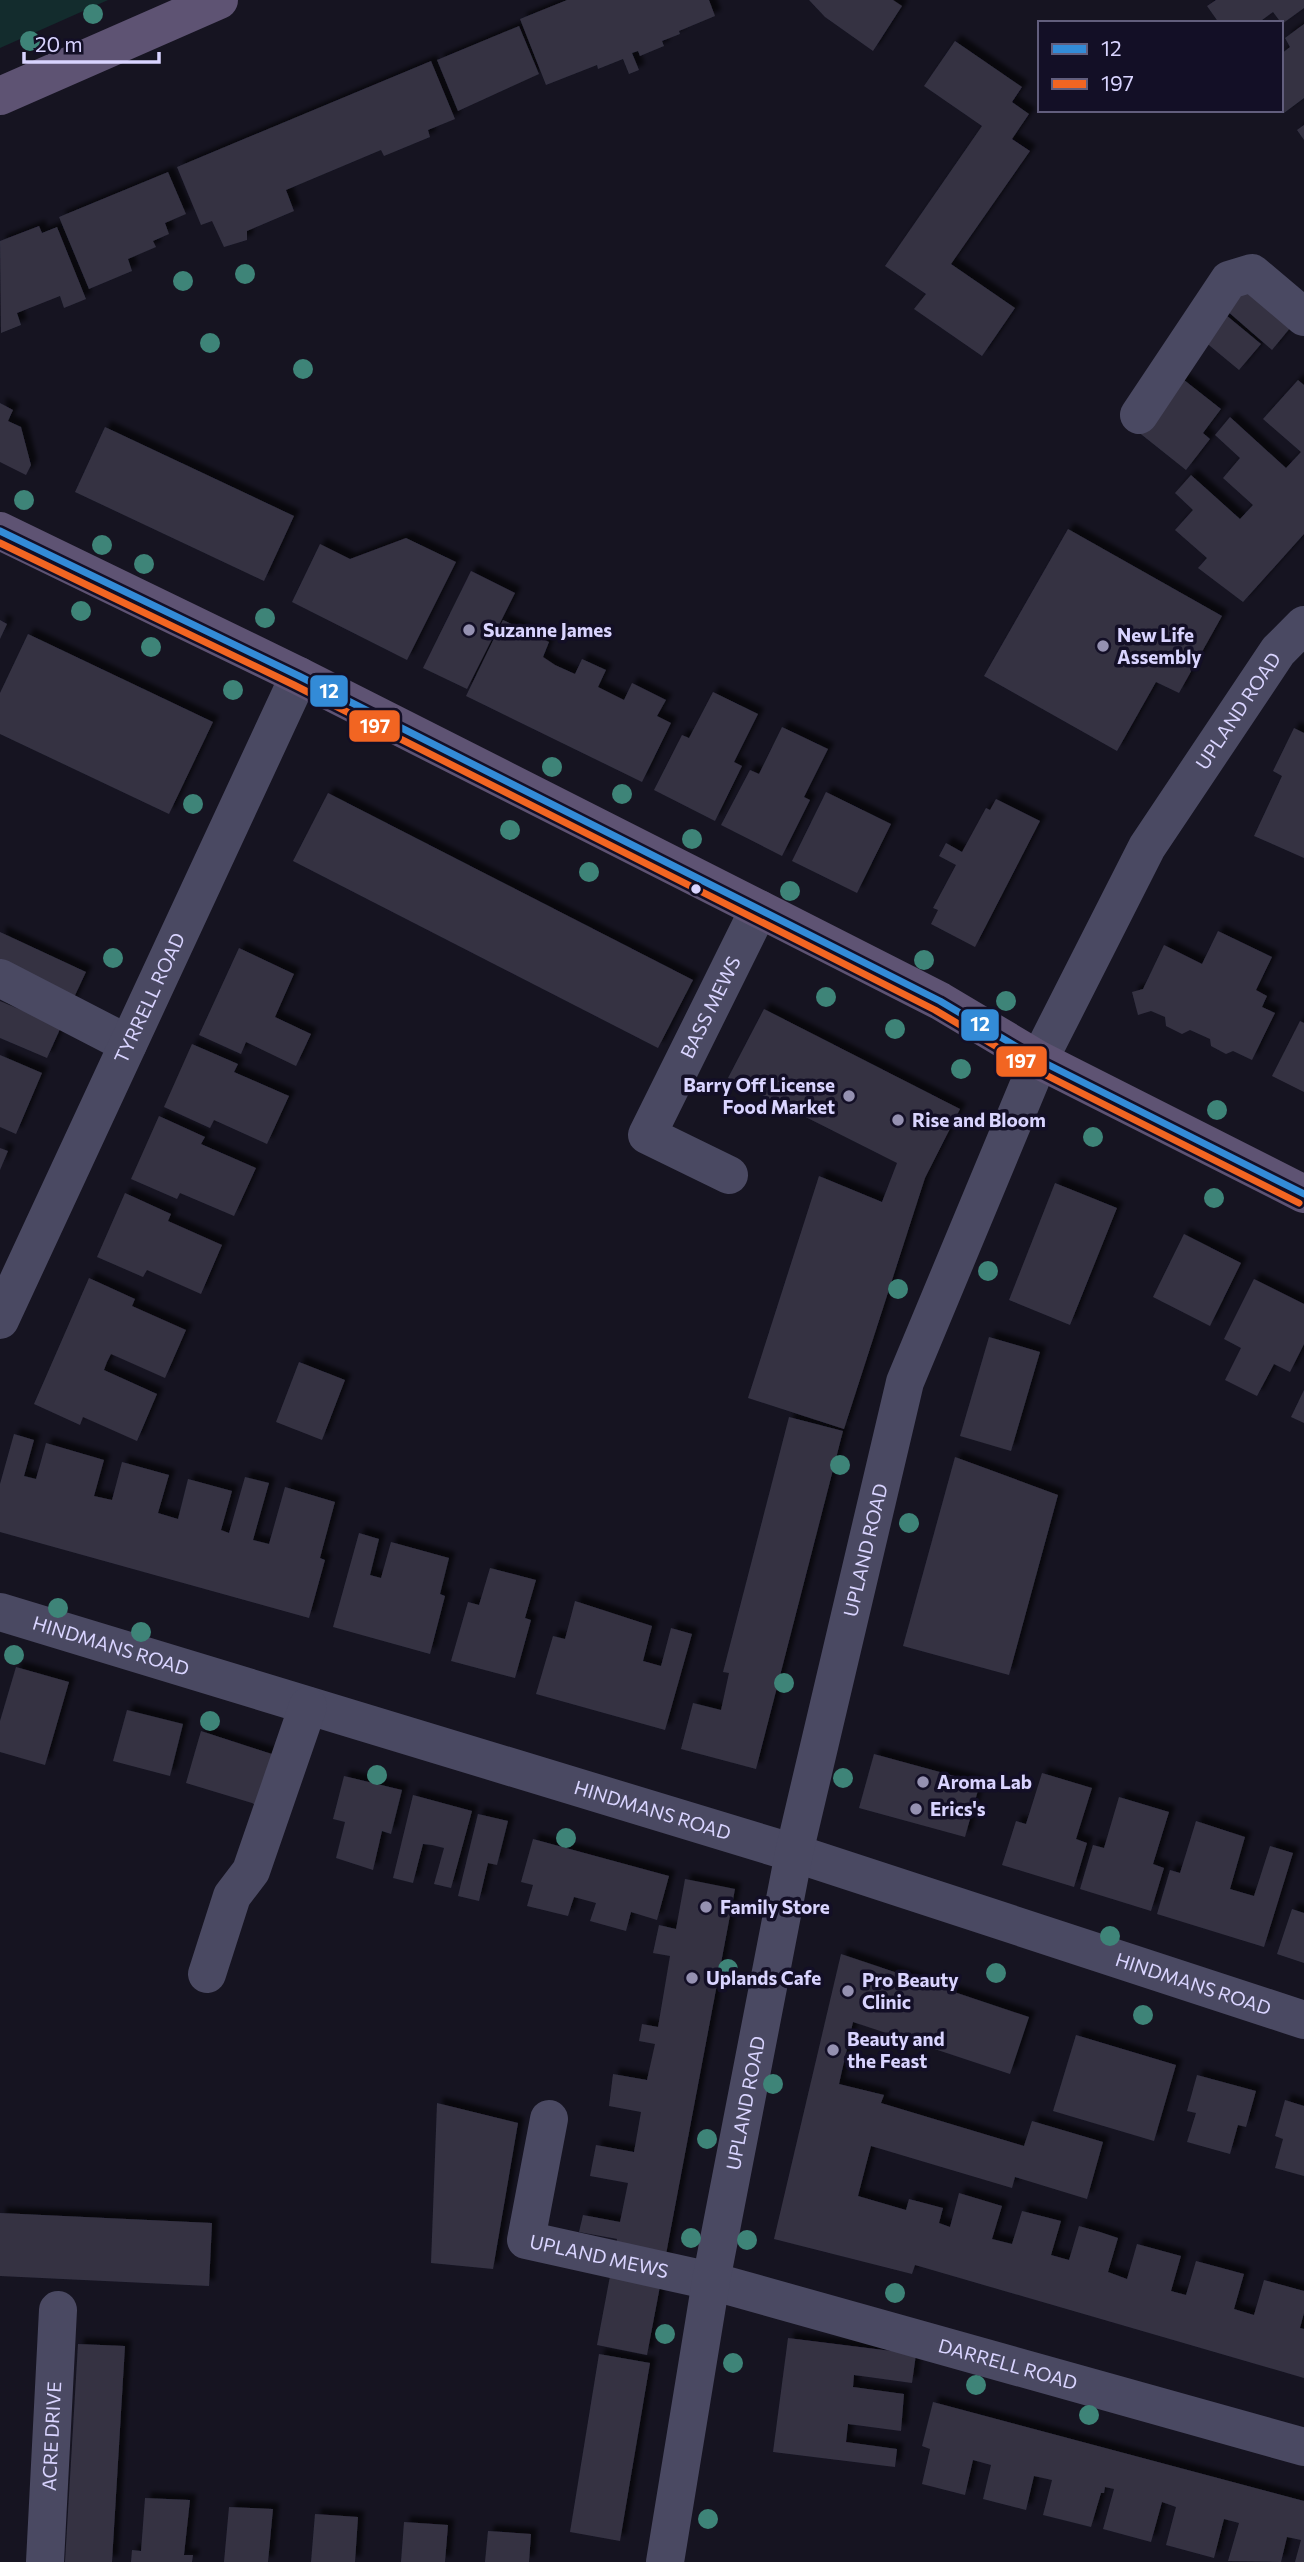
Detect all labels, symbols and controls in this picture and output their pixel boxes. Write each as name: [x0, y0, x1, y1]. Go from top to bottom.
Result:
scale bar: [24, 21, 159, 65]
legend: [1038, 21, 1283, 112]
text: 20 m: [35, 31, 83, 56]
text: 12: [1101, 35, 1122, 60]
text: 197: [1101, 70, 1134, 95]
place label: Suzanne James: [483, 618, 612, 641]
marker: Suzanne James: [461, 622, 477, 638]
place label: New Life Assembly: [1117, 623, 1202, 668]
marker: New Life Assembly: [1095, 638, 1111, 654]
street label: UPLAND ROAD: [1190, 647, 1285, 774]
line badge: 12: [309, 674, 349, 708]
text: 12: [319, 679, 339, 702]
line badge: 197: [348, 709, 401, 743]
text: 197: [360, 714, 390, 737]
unlabelled marker: [689, 882, 703, 896]
street label: TYRRELL ROAD: [109, 929, 189, 1067]
street label: BASS MEWS: [675, 952, 745, 1062]
line badge: 12: [960, 1008, 1000, 1042]
text: 12: [970, 1012, 990, 1035]
line badge: 197: [995, 1045, 1048, 1078]
text: 197: [1006, 1049, 1036, 1072]
place label: Barry Off License Food Market: [683, 1073, 835, 1118]
marker: Barry Off License Food Market: [841, 1088, 857, 1104]
place label: Rise and Bloom: [912, 1108, 1046, 1131]
marker: Rise and Bloom: [890, 1112, 906, 1128]
street label: UPLAND ROAD: [838, 1481, 892, 1619]
street label: HINDMANS ROAD: [30, 1611, 192, 1680]
place label: Aroma Lab: [937, 1770, 1032, 1793]
marker: Aroma Lab: [915, 1774, 931, 1790]
street label: HINDMANS ROAD: [572, 1775, 734, 1844]
place label: Erics's: [930, 1797, 986, 1820]
marker: Erics's: [908, 1801, 924, 1817]
place label: Family Store: [720, 1895, 830, 1918]
marker: Family Store: [698, 1899, 714, 1915]
street label: HINDMANS ROAD: [1113, 1947, 1274, 2020]
place label: Uplands Cafe: [706, 1966, 821, 1989]
place label: Pro Beauty Clinic: [862, 1968, 959, 2013]
marker: Uplands Cafe: [684, 1970, 700, 1986]
marker: Pro Beauty Clinic: [840, 1983, 856, 1999]
place label: Beauty and the Feast: [847, 2027, 945, 2072]
street label: UPLAND ROAD: [721, 2034, 769, 2172]
marker: Beauty and the Feast: [825, 2042, 841, 2058]
street label: UPLAND MEWS: [528, 2229, 671, 2282]
street label: DARRELL ROAD: [936, 2333, 1080, 2394]
street label: ACRE DRIVE: [37, 2381, 65, 2491]

